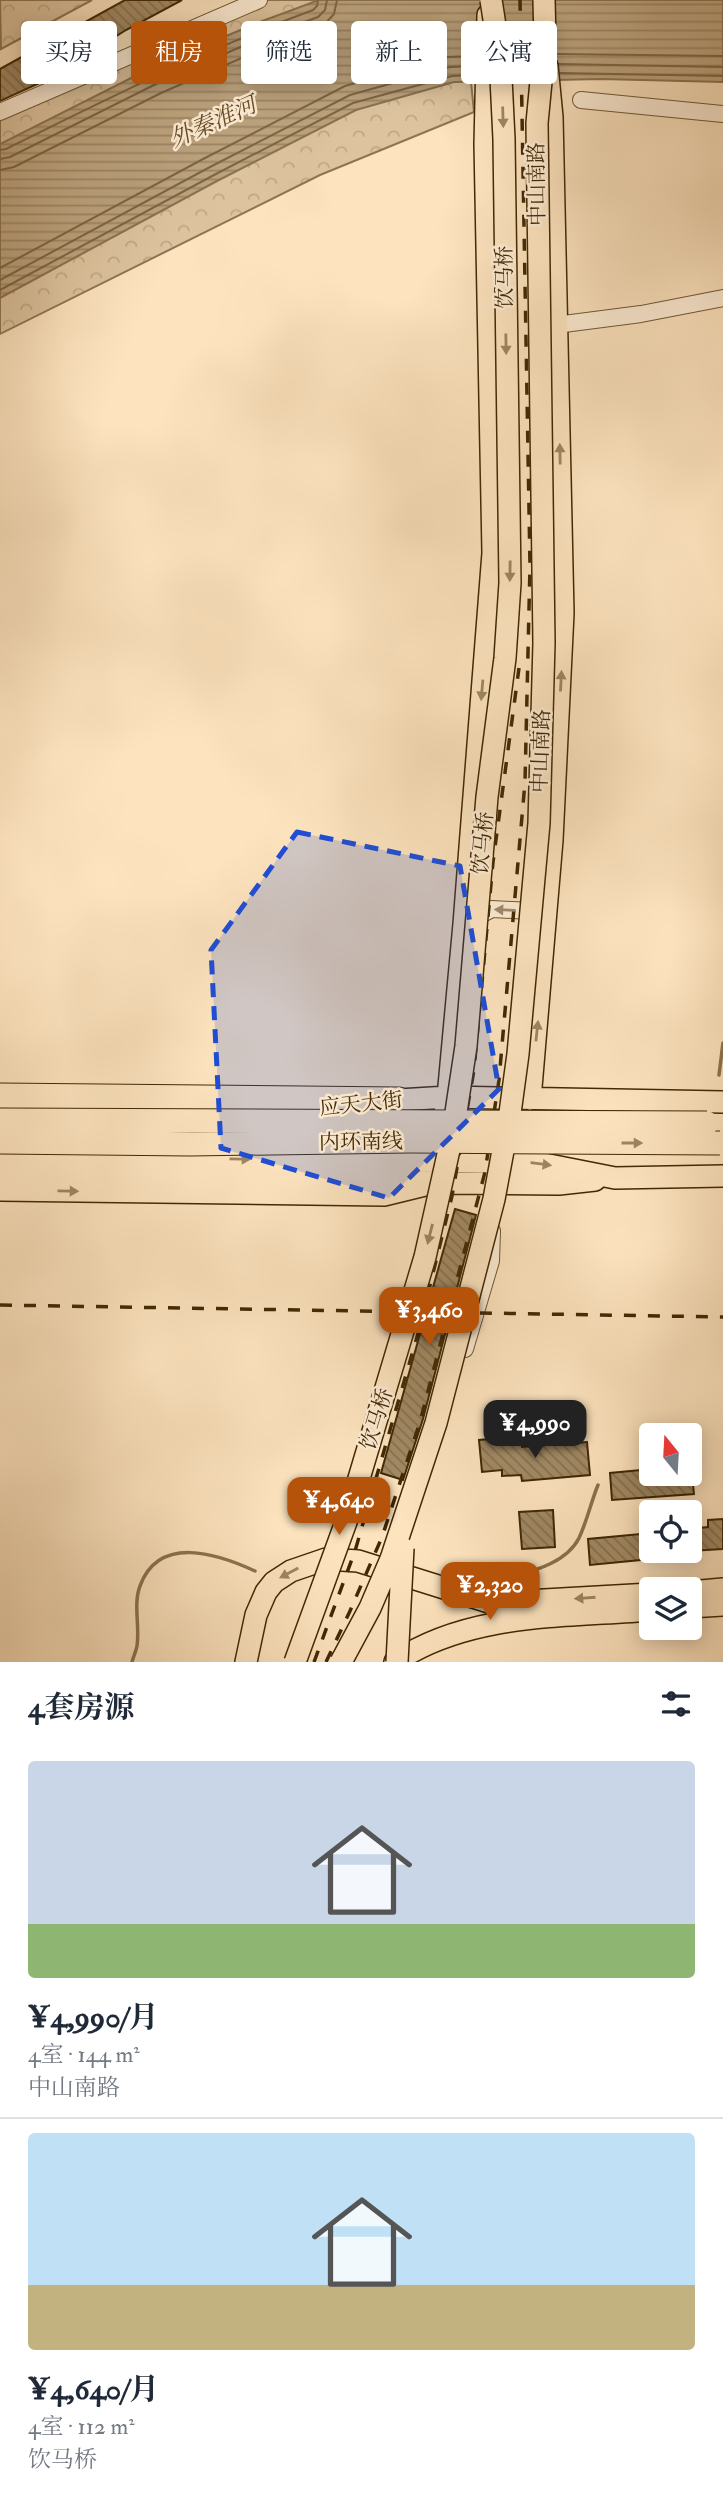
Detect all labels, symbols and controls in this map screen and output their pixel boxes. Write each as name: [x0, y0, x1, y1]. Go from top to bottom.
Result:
chip: 买房: [21, 21, 117, 84]
chip: 租房: [131, 21, 227, 84]
chip: 筛选: [241, 21, 337, 84]
chip: 新上: [351, 21, 447, 84]
chip: 公寓: [461, 21, 557, 84]
water label: 外秦淮河: [165, 88, 265, 154]
one-way arrow: [498, 106, 509, 128]
street label: 中山南路: [523, 142, 551, 226]
street label: 饮马桥: [491, 245, 519, 309]
one-way arrow: [501, 333, 512, 355]
one-way arrow: [554, 443, 566, 465]
one-way arrow: [504, 561, 516, 583]
one-way arrow: [555, 670, 566, 692]
one-way arrow: [476, 679, 487, 701]
street label: 中山南路: [526, 709, 556, 793]
street label: 饮马桥: [467, 810, 499, 876]
one-way arrow: [494, 904, 516, 915]
one-way arrow: [532, 1019, 543, 1041]
street label: 应天大街: [318, 1086, 404, 1122]
street label: 内环南线: [319, 1128, 403, 1156]
one-way arrow: [621, 1137, 643, 1148]
one-way arrow: [229, 1153, 251, 1165]
one-way arrow: [530, 1159, 552, 1170]
one-way arrow: [57, 1185, 79, 1197]
one-way arrow: [425, 1223, 436, 1245]
pin: ¥3,460: [372, 1288, 486, 1347]
text: ¥3,460: [395, 1295, 463, 1324]
street label: 饮马桥: [355, 1385, 399, 1453]
pin: ¥4,990: [478, 1400, 592, 1460]
text: ¥4,990: [500, 1408, 571, 1437]
north arrow: [639, 1423, 702, 1486]
map controls: [639, 1423, 702, 1640]
pin: ¥4,640: [282, 1478, 396, 1537]
text: ¥4,640: [303, 1485, 375, 1514]
button: locate: [639, 1500, 702, 1563]
pin: ¥2,320: [433, 1562, 547, 1622]
one-way arrow: [279, 1568, 299, 1579]
text: ¥2,320: [457, 1570, 523, 1599]
button: layers: [639, 1577, 702, 1640]
one-way arrow: [574, 1593, 596, 1604]
icon: filters: [657, 1685, 695, 1723]
text: 4套房源: [28, 1689, 134, 1726]
icon: home: [299, 1807, 425, 1933]
text: ¥4,990/月: [28, 1999, 158, 2036]
text: 4室 · 144 m²: [28, 2040, 140, 2069]
text: 中山南路: [28, 2073, 120, 2102]
icon: home: [299, 2179, 425, 2305]
text: ¥4,640/月: [28, 2371, 159, 2408]
text: 4室 · 112 m²: [28, 2412, 135, 2441]
text: 饮马桥: [28, 2445, 97, 2474]

